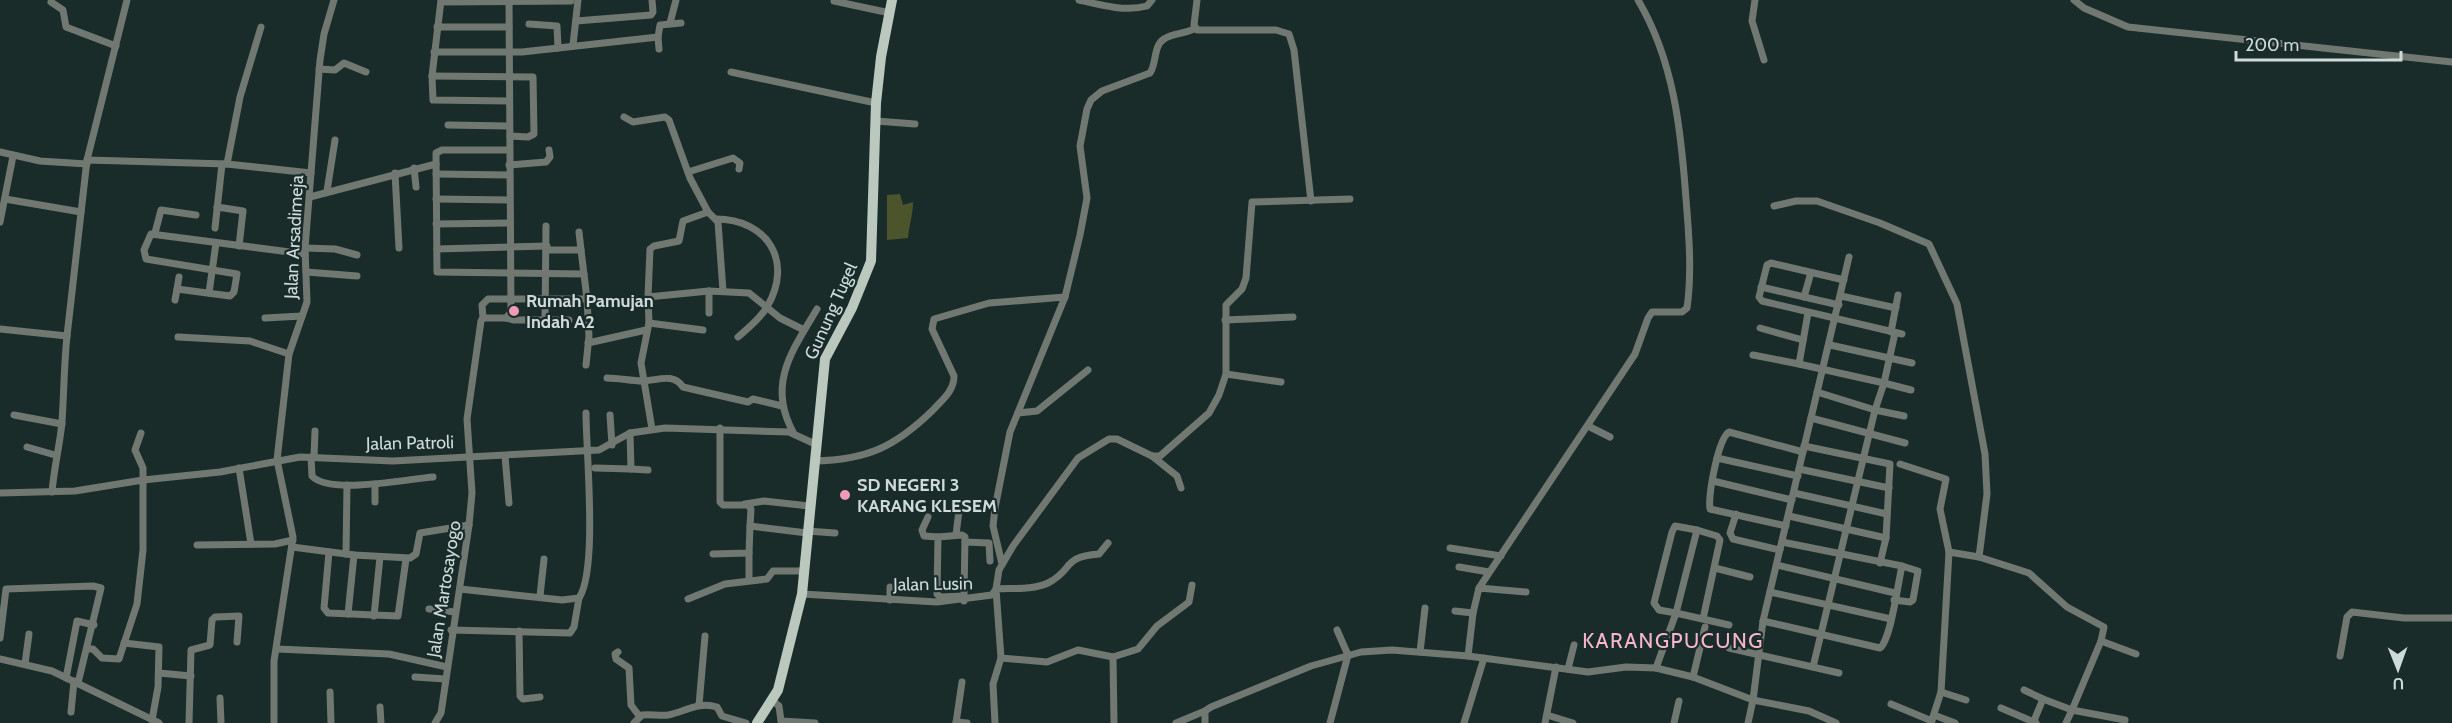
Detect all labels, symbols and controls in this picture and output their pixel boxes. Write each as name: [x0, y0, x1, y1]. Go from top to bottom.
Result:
scale bar: [2236, 24, 2401, 62]
text: 200 m: [2245, 34, 2299, 56]
street label: Jalan Arsadimeja: [280, 174, 308, 301]
street label: Gunung Tugel: [800, 258, 862, 363]
place label: Rumah Pamujan Indah A2: [526, 290, 654, 333]
marker: Rumah Pamujan Indah A2: [507, 304, 521, 318]
street label: Jalan Patroli: [365, 431, 454, 455]
place label: SD NEGERI 3 KARANG KLESEM: [857, 474, 997, 517]
marker: SD NEGERI 3 KARANG KLESEM: [838, 488, 852, 502]
street label: Jalan Martosayogo: [422, 519, 466, 660]
street label: Jalan Lusin: [892, 572, 973, 596]
district label: KARANGPUCUNG: [1582, 628, 1764, 653]
north arrow: [2368, 639, 2428, 699]
text: U: [2392, 674, 2404, 693]

